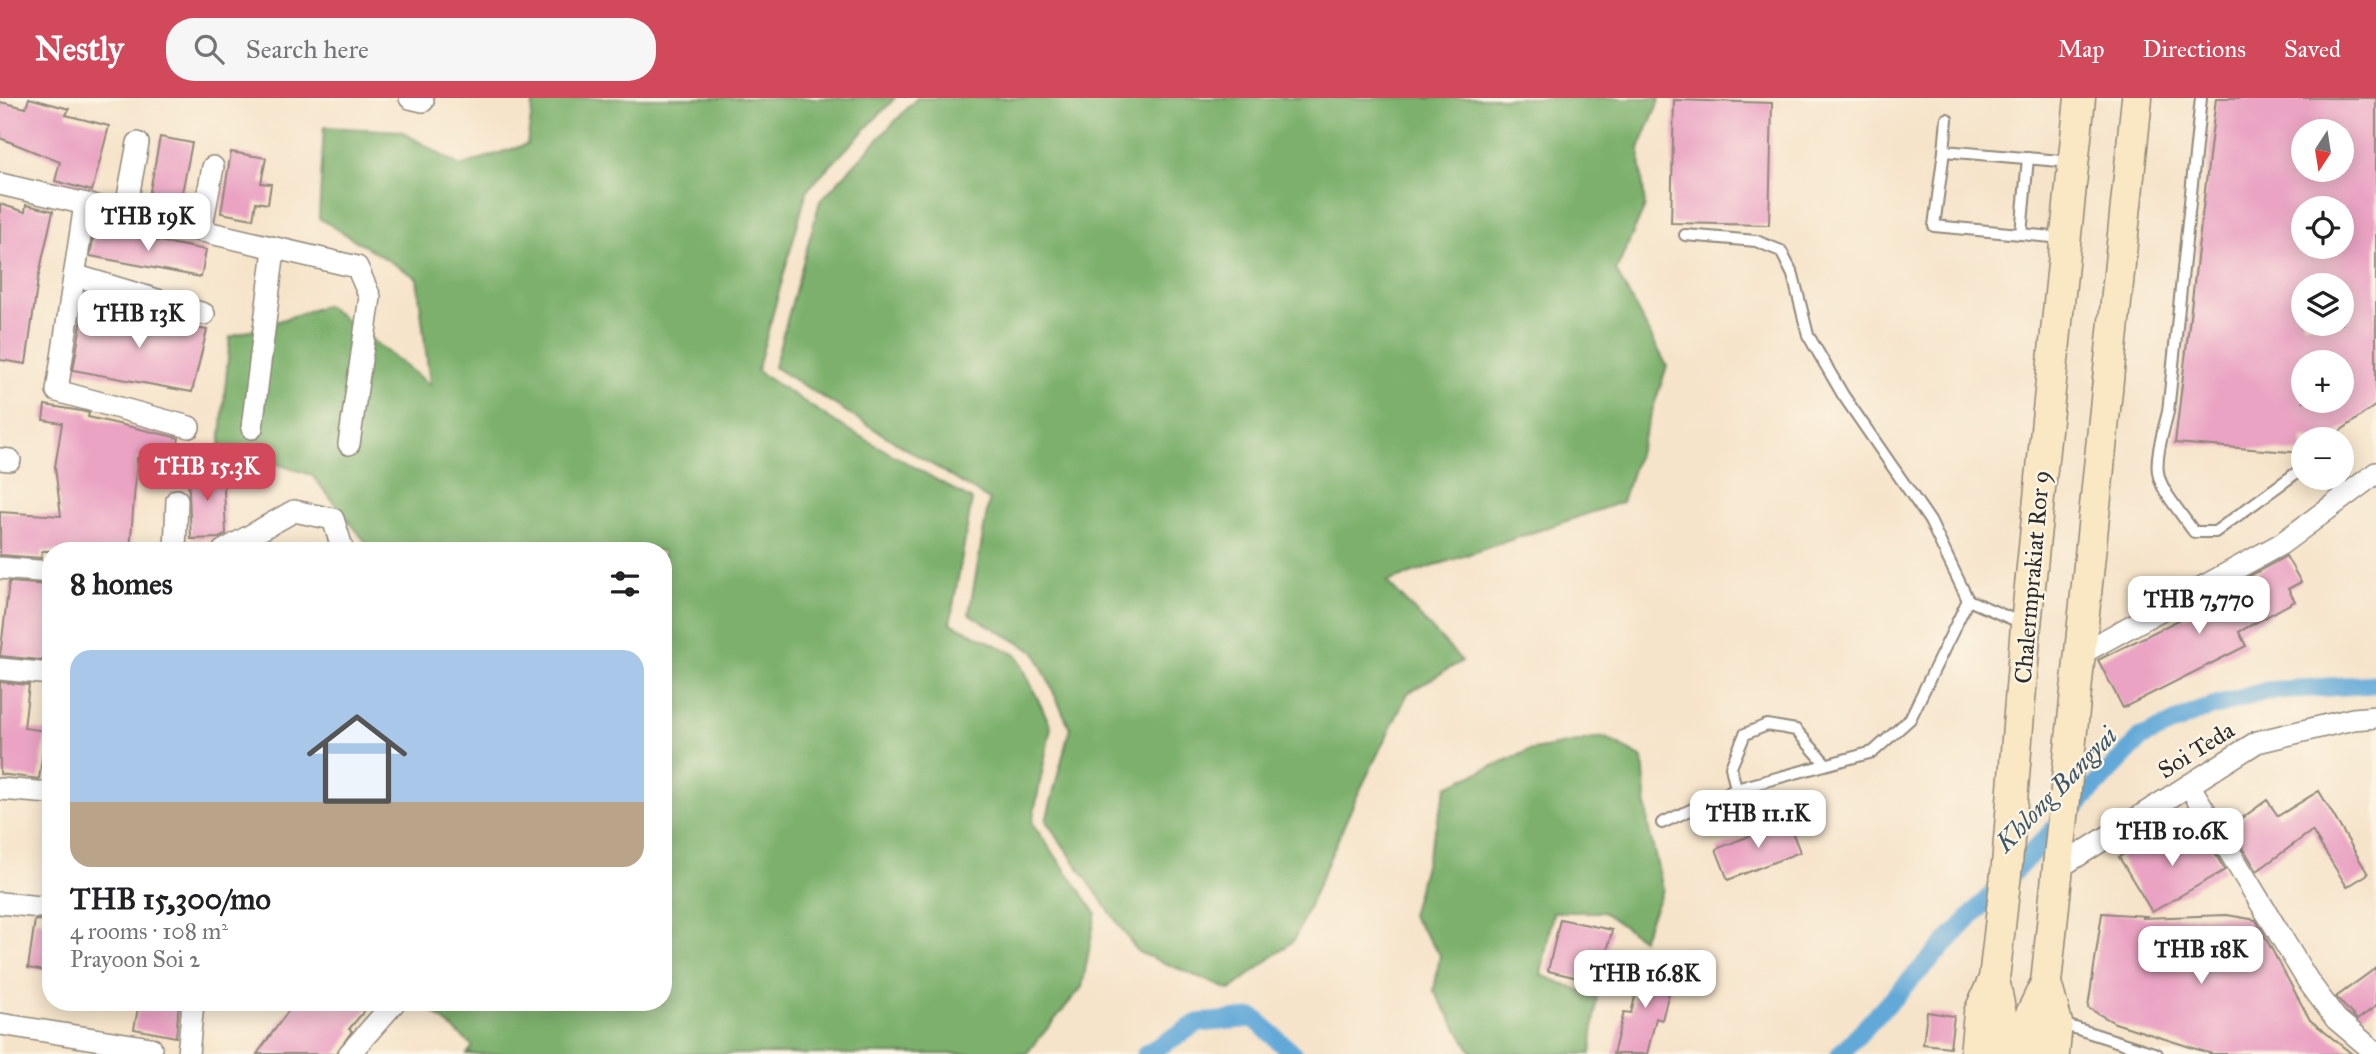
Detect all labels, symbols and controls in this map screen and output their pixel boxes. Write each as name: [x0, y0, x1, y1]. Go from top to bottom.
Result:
search box: [166, 18, 656, 81]
text: Nestly: [35, 29, 124, 69]
icon: search: [190, 30, 228, 68]
text: Search here: [246, 33, 369, 65]
text: Map: [2058, 34, 2105, 64]
text: Directions: [2143, 34, 2246, 64]
text: Saved: [2284, 34, 2341, 64]
north arrow: [2291, 119, 2354, 182]
map controls: [2291, 119, 2354, 490]
pin: THB 19K: [83, 194, 213, 253]
button: locate: [2291, 196, 2354, 259]
text: THB 19K: [101, 202, 195, 230]
button: layers: [2291, 273, 2354, 336]
pin: THB 13K: [74, 290, 204, 350]
text: THB 13K: [94, 299, 184, 327]
button: +: [2291, 350, 2354, 413]
button: −: [2291, 427, 2354, 490]
pin: THB 15.3K: [127, 444, 287, 503]
text: THB 15.3K: [154, 452, 260, 480]
street label: Chalermprakiat Ror 9: [2008, 469, 2056, 685]
icon: filters: [606, 565, 644, 603]
text: 8 homes: [70, 566, 173, 602]
pin: THB 7,770: [2119, 576, 2279, 636]
text: THB 7,770: [2144, 585, 2254, 613]
icon: home: [294, 696, 420, 822]
street label: Soi Teda: [2152, 714, 2241, 785]
water label: Khlong Bangyai: [1987, 719, 2124, 860]
pin: THB 11.1K: [1678, 790, 1838, 850]
text: THB 11.1K: [1706, 799, 1810, 827]
pin: THB 10.6K: [2092, 808, 2252, 868]
text: THB 10.6K: [2116, 817, 2228, 845]
text: THB 15,300/mo: [70, 881, 271, 917]
text: 4 rooms · 108 m²: [70, 917, 228, 945]
pin: THB 18K: [2136, 926, 2266, 986]
text: THB 18K: [2154, 935, 2248, 963]
text: Prayoon Soi 2: [70, 945, 200, 973]
pin: THB 16.8K: [1565, 950, 1725, 1010]
text: THB 16.8K: [1590, 959, 1700, 987]

